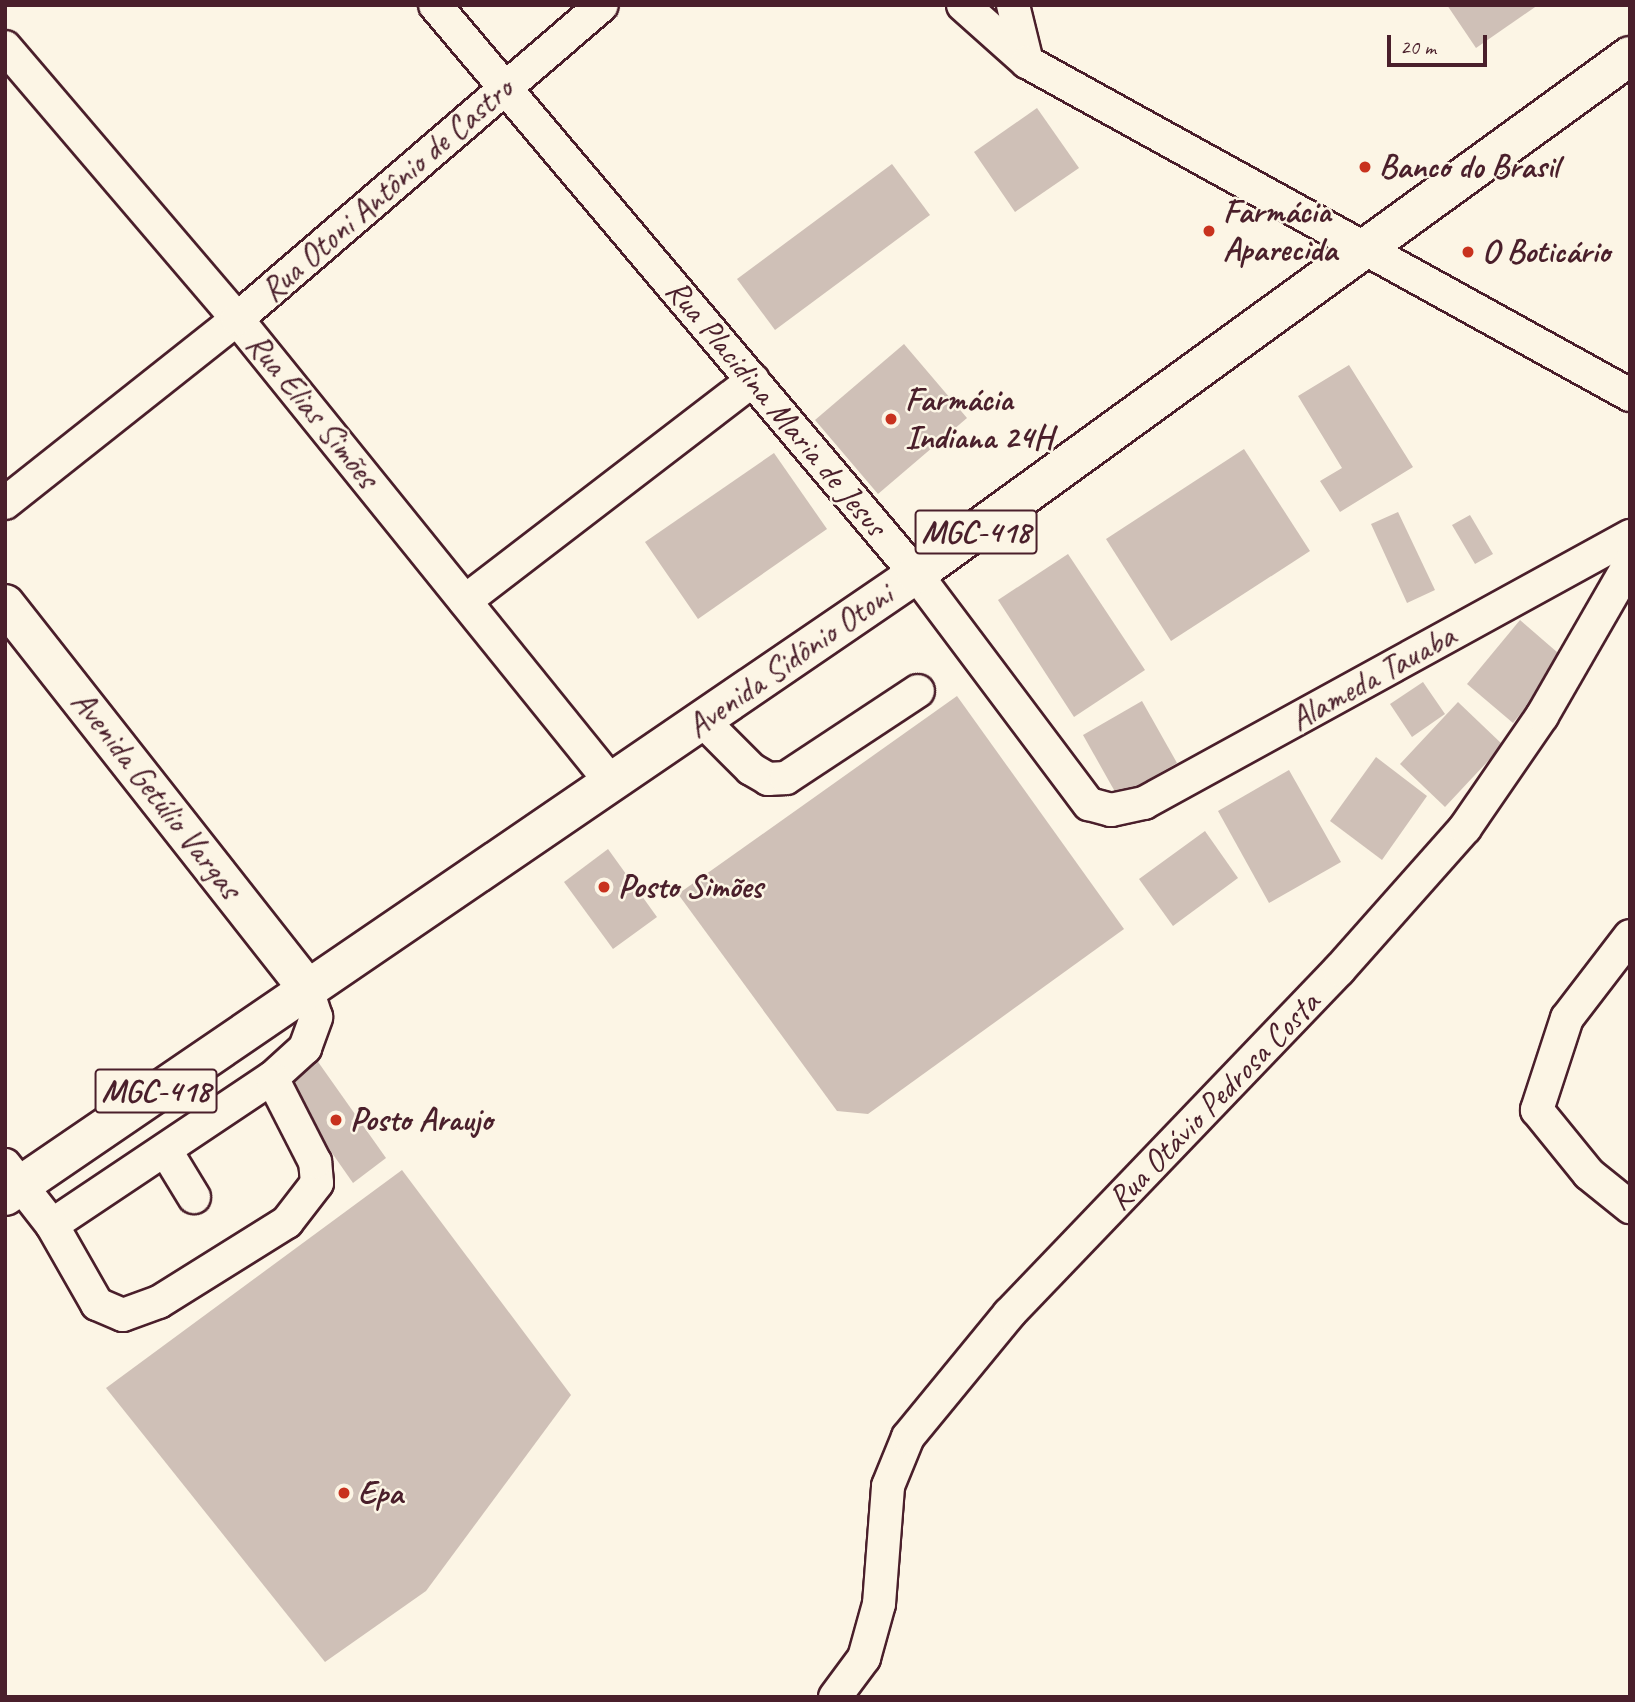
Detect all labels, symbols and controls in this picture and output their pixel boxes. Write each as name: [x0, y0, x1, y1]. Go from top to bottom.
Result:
scale bar: [1390, 21, 1490, 65]
text: 20 m: [1400, 34, 1436, 60]
street label: Rua Otoni Antônio de Castro: [253, 70, 521, 310]
place label: Banco do Brasil: [1379, 147, 1559, 187]
marker: Banco do Brasil: [1357, 159, 1373, 175]
place label: Farmácia Aparecida: [1223, 192, 1337, 270]
marker: Farmácia Aparecida: [1201, 223, 1217, 239]
place label: O Boticário: [1482, 232, 1610, 272]
marker: O Boticário: [1460, 244, 1476, 260]
street label: Rua Placidina Maria de Jesus: [657, 271, 895, 545]
street label: Rua Elias Simões: [238, 326, 386, 496]
place label: Farmácia Indiana 24H: [905, 380, 1052, 458]
marker: Farmácia Indiana 24H: [883, 411, 899, 427]
road number: MGC-418: [913, 504, 1039, 560]
street label: Avenida Sidônio Otoni: [679, 575, 901, 747]
street label: Alameda Tauaba: [1283, 616, 1463, 740]
street label: Avenida Getúlio Vargas: [63, 684, 249, 906]
place label: Posto Simões: [618, 867, 763, 907]
marker: Posto Simões: [596, 879, 612, 895]
street label: Rua Otávio Pedrosa Costa: [1100, 984, 1328, 1218]
road number: MGC-418: [93, 1062, 219, 1120]
place label: Posto Araujo: [350, 1100, 493, 1140]
marker: Posto Araujo: [328, 1112, 344, 1128]
place label: Epa: [358, 1473, 403, 1513]
marker: Epa: [336, 1485, 352, 1501]

